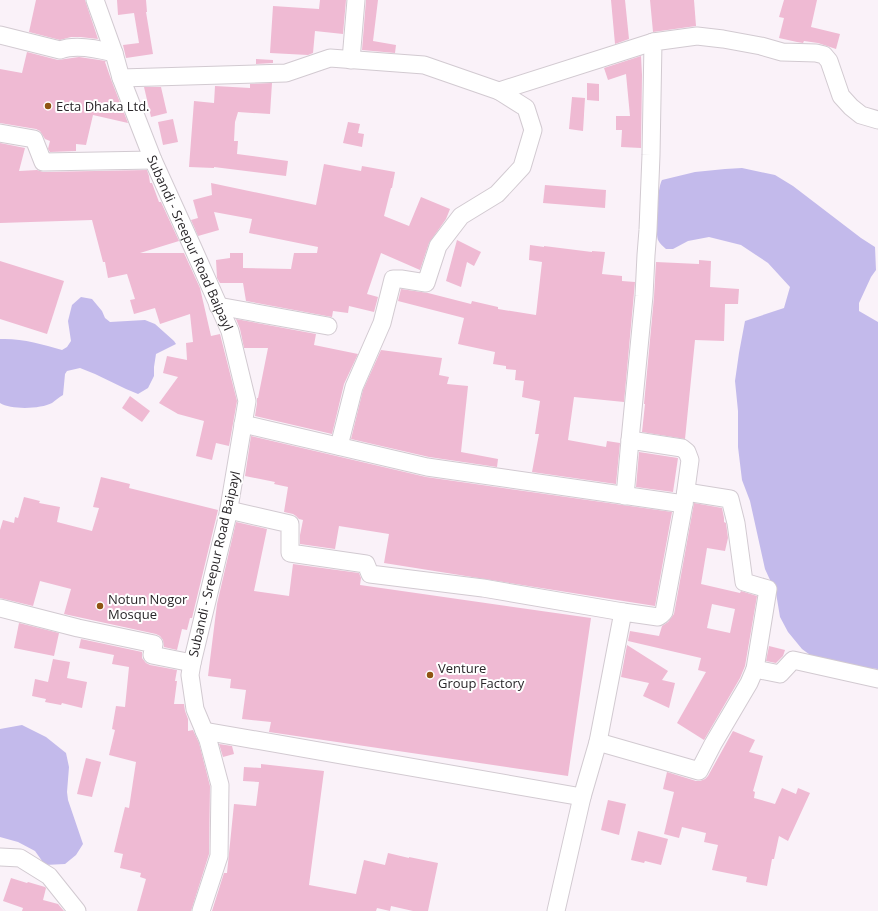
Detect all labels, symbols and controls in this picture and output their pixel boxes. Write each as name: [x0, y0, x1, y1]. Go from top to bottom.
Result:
place label: Ecta Dhaka Ltd.: [56, 97, 150, 115]
marker: Ecta Dhaka Ltd.: [43, 101, 53, 111]
street label: Subandi - Sreepur Road Baipayl: [143, 152, 238, 333]
street label: Subandi - Sreepur Road Baipayl: [184, 469, 244, 659]
place label: Notun Nogor Mosque: [108, 590, 188, 623]
marker: Notun Nogor Mosque: [95, 601, 105, 611]
place label: Venture Group Factory: [438, 659, 525, 692]
marker: Venture Group Factory: [425, 670, 435, 680]

